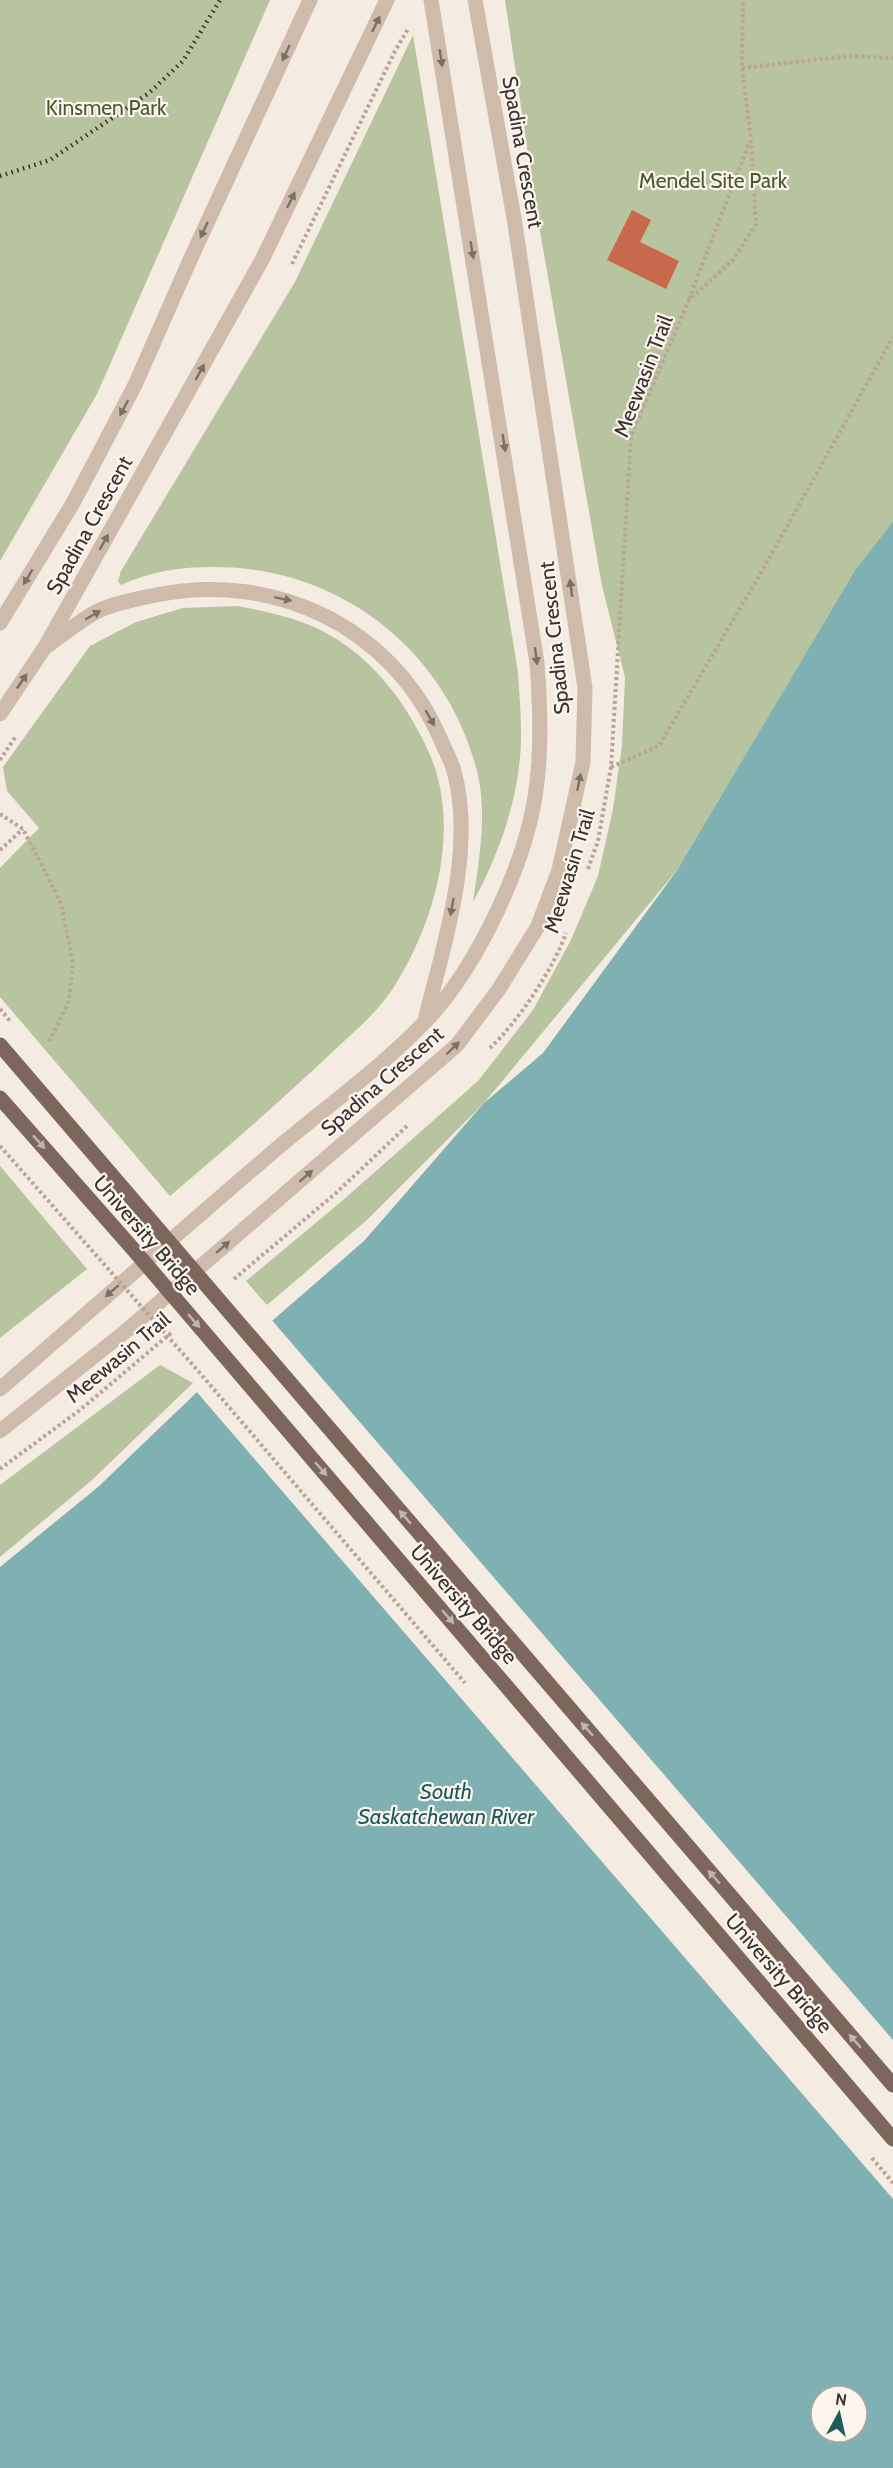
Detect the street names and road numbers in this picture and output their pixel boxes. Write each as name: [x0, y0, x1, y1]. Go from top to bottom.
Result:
street label: Spadina Crescent: [497, 74, 549, 230]
street label: Meewasin Trail: [608, 312, 678, 440]
street label: Spadina Crescent: [41, 452, 137, 598]
street label: Spadina Crescent: [534, 560, 574, 716]
street label: Meewasin Trail: [538, 806, 600, 936]
street label: Spadina Crescent: [316, 1021, 448, 1141]
street label: University Bridge: [88, 1170, 206, 1300]
street label: Meewasin Trail: [61, 1306, 175, 1408]
street label: University Bridge: [405, 1539, 523, 1669]
street label: University Bridge: [720, 1908, 838, 2038]

